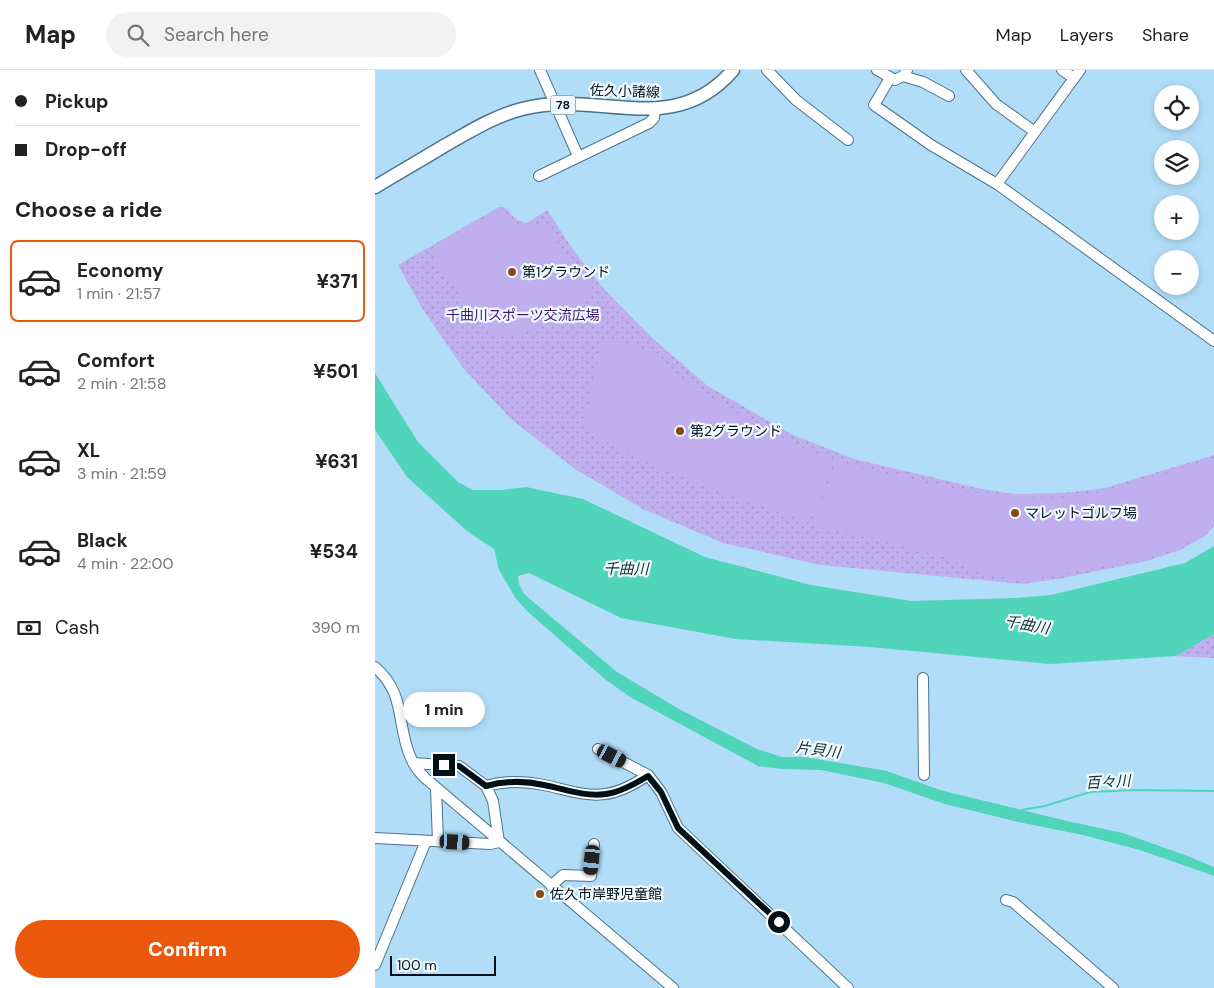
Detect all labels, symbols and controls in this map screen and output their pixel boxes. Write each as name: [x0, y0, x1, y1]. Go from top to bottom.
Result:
search box: [106, 12, 456, 57]
text: Map: [25, 19, 76, 50]
icon: search: [124, 21, 152, 49]
text: Search here: [164, 22, 269, 47]
text: Map: [996, 23, 1032, 47]
text: Layers: [1060, 23, 1114, 47]
text: Share: [1142, 23, 1189, 47]
street label: 佐久小諸線: [590, 81, 660, 101]
map controls: [1154, 85, 1199, 295]
button: locate: [1154, 85, 1199, 130]
text: Pickup: [45, 89, 109, 114]
road number: 78: [551, 96, 575, 114]
text: Drop-off: [45, 137, 127, 162]
button: layers: [1154, 140, 1199, 185]
text: Choose a ride: [15, 195, 163, 224]
button: +: [1154, 195, 1199, 240]
button: −: [1154, 250, 1199, 295]
text: Economy: [77, 258, 164, 283]
icon: car: [17, 259, 62, 304]
place label: 第1グラウンド: [522, 263, 610, 281]
marker: 第1グラウンド: [506, 266, 518, 278]
text: ¥371: [317, 269, 358, 294]
text: 1 min · 21:57: [77, 283, 161, 304]
park label: 千曲川スポーツ交流広場: [446, 306, 600, 324]
text: Comfort: [77, 348, 155, 373]
icon: car: [17, 349, 62, 394]
text: ¥501: [313, 359, 358, 384]
text: 2 min · 21:58: [77, 373, 166, 394]
place label: 第2グラウンド: [690, 422, 782, 440]
marker: 第2グラウンド: [674, 425, 686, 437]
text: XL: [77, 438, 100, 463]
icon: car: [17, 439, 62, 484]
text: ¥631: [315, 449, 358, 474]
text: 3 min · 21:59: [77, 463, 166, 484]
place label: マレットゴルフ場: [1025, 504, 1137, 522]
marker: マレットゴルフ場: [1009, 507, 1021, 519]
text: Black: [77, 528, 128, 553]
icon: car: [17, 529, 62, 574]
text: ¥534: [310, 539, 358, 564]
text: 4 min · 22:00: [77, 553, 173, 574]
water label: 千曲川: [603, 559, 650, 579]
water label: 千曲川: [1003, 611, 1053, 639]
icon: cash: [15, 614, 43, 642]
text: Cash: [55, 615, 99, 640]
text: 390 m: [312, 617, 360, 638]
callout: 1 min: [403, 692, 485, 728]
text: 1 min: [424, 699, 464, 720]
water label: 片貝川: [794, 737, 844, 763]
car: [595, 743, 628, 769]
route end: [433, 754, 455, 776]
water label: 百々川: [1085, 771, 1133, 793]
car: [439, 834, 470, 850]
car: [582, 844, 601, 876]
place label: 佐久市岸野児童館: [550, 885, 662, 903]
marker: 佐久市岸野児童館: [534, 888, 546, 900]
route start: [768, 911, 790, 933]
button: Confirm: [15, 920, 360, 978]
scale bar: [390, 953, 496, 976]
text: 100 m: [397, 956, 437, 974]

